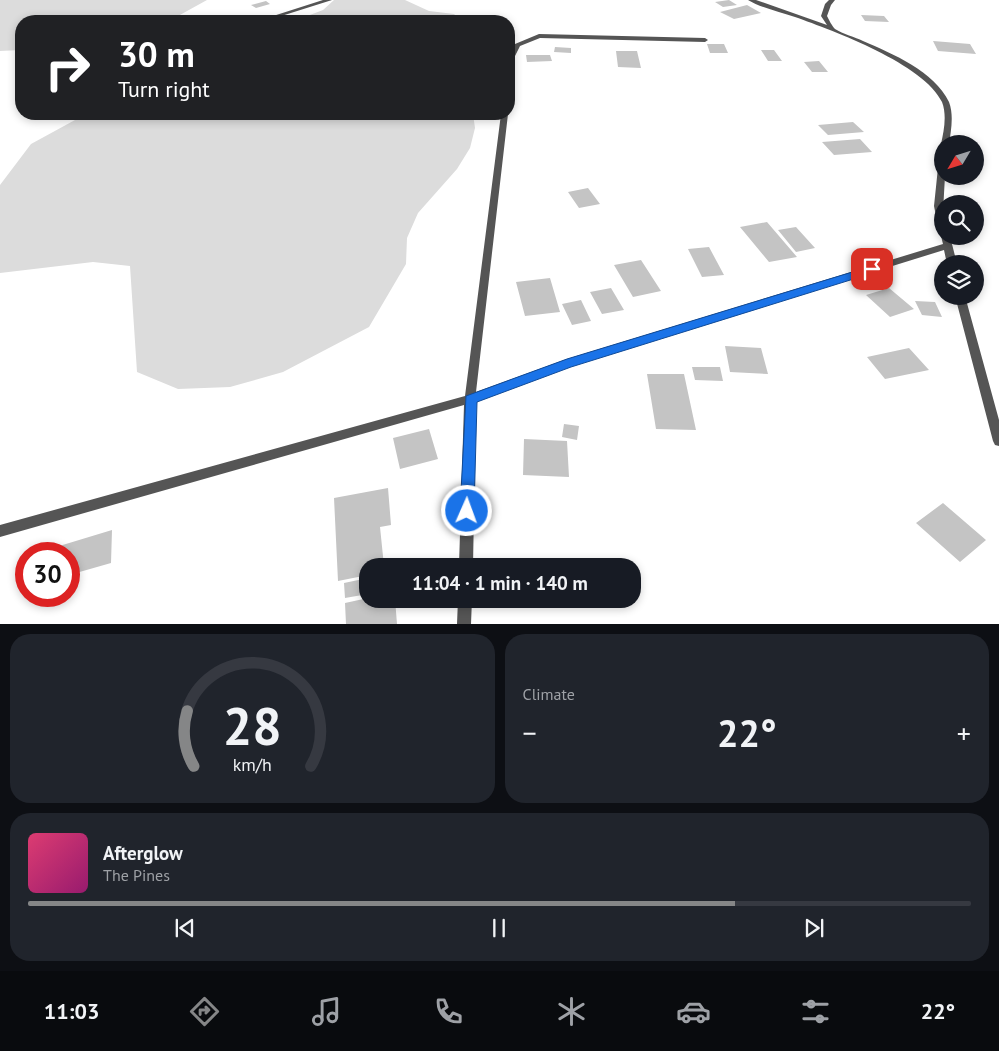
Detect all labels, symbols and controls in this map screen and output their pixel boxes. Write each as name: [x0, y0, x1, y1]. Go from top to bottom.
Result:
text: 30 m: [118, 31, 195, 77]
icon: right: [35, 35, 100, 100]
text: Turn right: [118, 75, 210, 103]
north arrow: [934, 135, 984, 185]
map controls: [934, 135, 984, 305]
button: search: [934, 195, 984, 245]
pin: [851, 248, 893, 290]
icon: arrive: [858, 255, 886, 283]
button: layers: [934, 255, 984, 305]
position arrow: [440, 484, 492, 536]
speed limit sign: 30: [15, 542, 80, 607]
text: 11:04 · 1 min · 140 m: [412, 571, 588, 595]
text: Climate: [523, 684, 575, 704]
text: 28: [223, 692, 282, 759]
text: 22°: [717, 708, 777, 757]
text: −: [523, 714, 537, 751]
text: +: [957, 714, 971, 751]
text: km/h: [233, 753, 272, 776]
text: Afterglow: [103, 841, 183, 865]
text: The Pines: [103, 865, 170, 885]
icon: previous: [171, 914, 199, 942]
icon: pause: [485, 914, 513, 942]
icon: next: [800, 914, 828, 942]
icon: directions: [187, 994, 222, 1029]
icon: music: [309, 994, 344, 1029]
icon: phone: [431, 994, 466, 1029]
icon: climate: [554, 994, 589, 1029]
icon: car: [676, 994, 711, 1029]
icon: filters: [798, 994, 833, 1029]
text: 11:03: [44, 997, 99, 1025]
text: 22°: [921, 997, 955, 1025]

